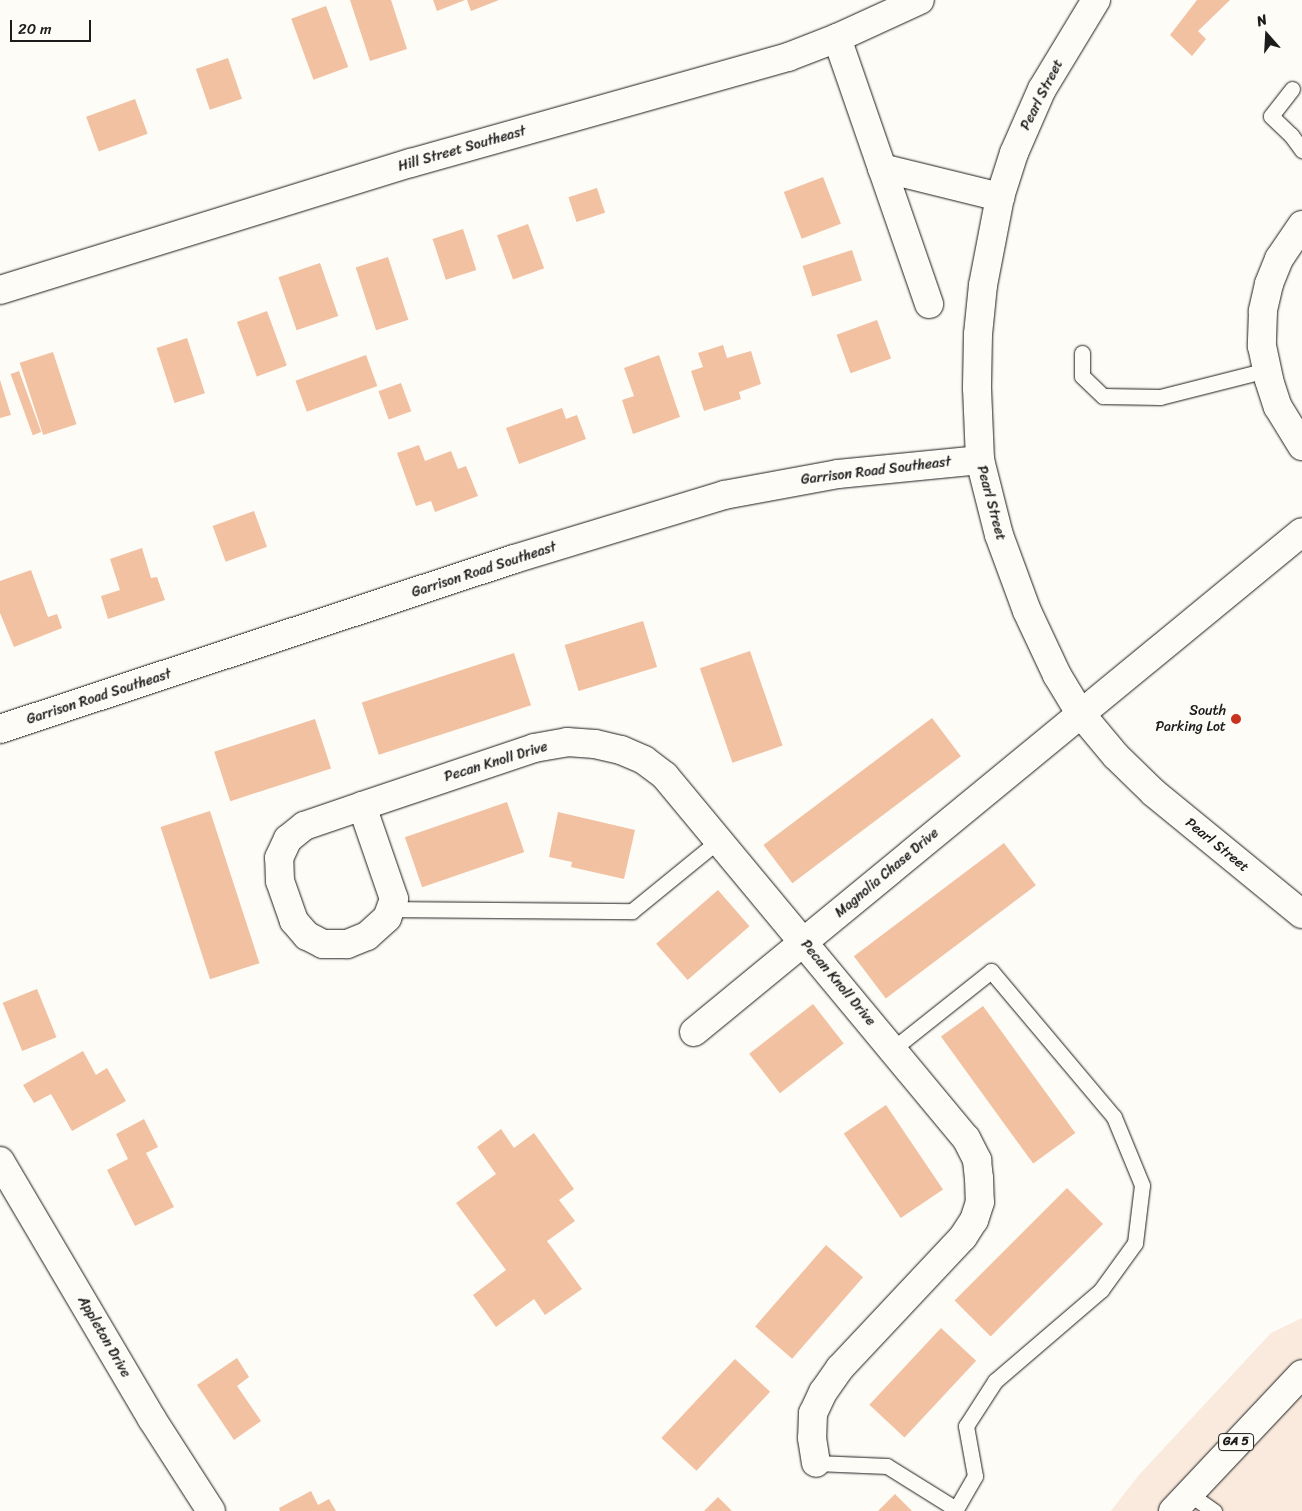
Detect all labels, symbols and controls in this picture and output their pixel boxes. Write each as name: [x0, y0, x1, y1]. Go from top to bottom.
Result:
text: N: [1253, 7, 1271, 34]
scale bar: [12, 10, 94, 42]
north arrow: [1242, 10, 1292, 60]
text: 20 m: [18, 16, 52, 42]
street label: Pearl Street: [1017, 57, 1067, 133]
street label: Hill Street Southeast: [396, 123, 528, 175]
street label: Garrison Road Southeast: [800, 453, 952, 489]
street label: Pearl Street: [973, 464, 1009, 542]
street label: Garrison Road Southeast: [410, 539, 558, 601]
street label: Garrison Road Southeast: [25, 666, 173, 728]
place label: South Parking Lot: [1155, 703, 1226, 736]
marker: South Parking Lot: [1230, 713, 1242, 725]
street label: Pecan Knoll Drive: [442, 738, 550, 786]
street label: Pearl Street: [1182, 814, 1252, 876]
street label: Magnolia Chase Drive: [832, 825, 942, 921]
street label: Pecan Knoll Drive: [797, 936, 879, 1030]
street label: Appleton Drive: [74, 1293, 134, 1381]
road number: GA 5: [1217, 1432, 1255, 1451]

